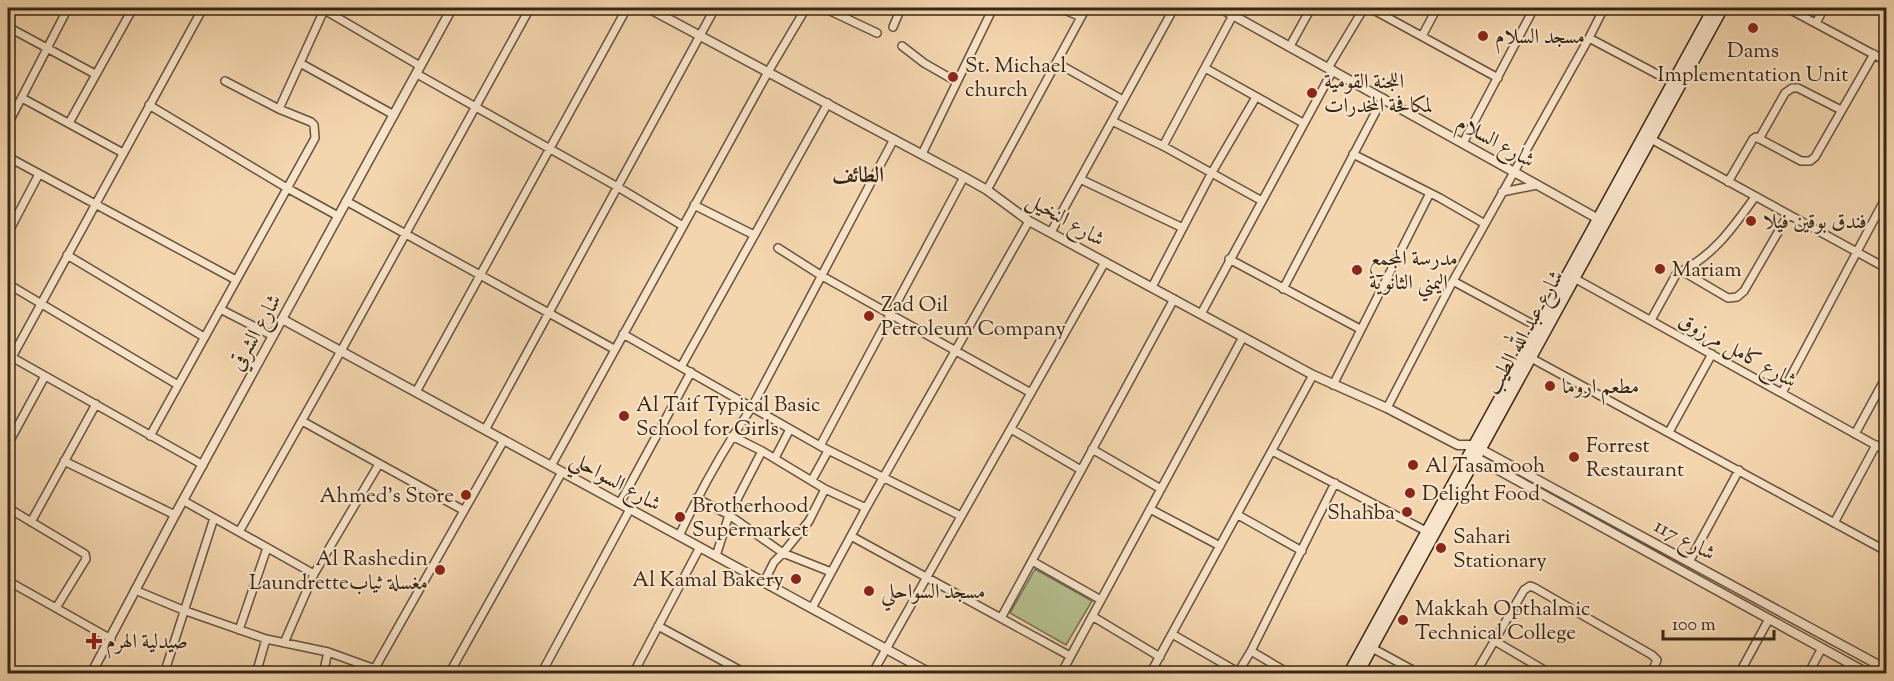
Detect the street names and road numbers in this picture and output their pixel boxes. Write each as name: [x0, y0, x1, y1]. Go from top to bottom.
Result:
street label: شارع السلام: [1450, 109, 1540, 177]
street label: شارع النخيل: [1020, 186, 1110, 256]
street label: شارع عبد الله الطيب: [1476, 263, 1573, 401]
street label: شارع الشرقي: [223, 289, 291, 377]
street label: شارع كامل مرزوق: [1672, 307, 1802, 398]
street label: شارع السواحلي: [563, 445, 666, 523]
street label: شارع 117: [1648, 512, 1720, 570]

